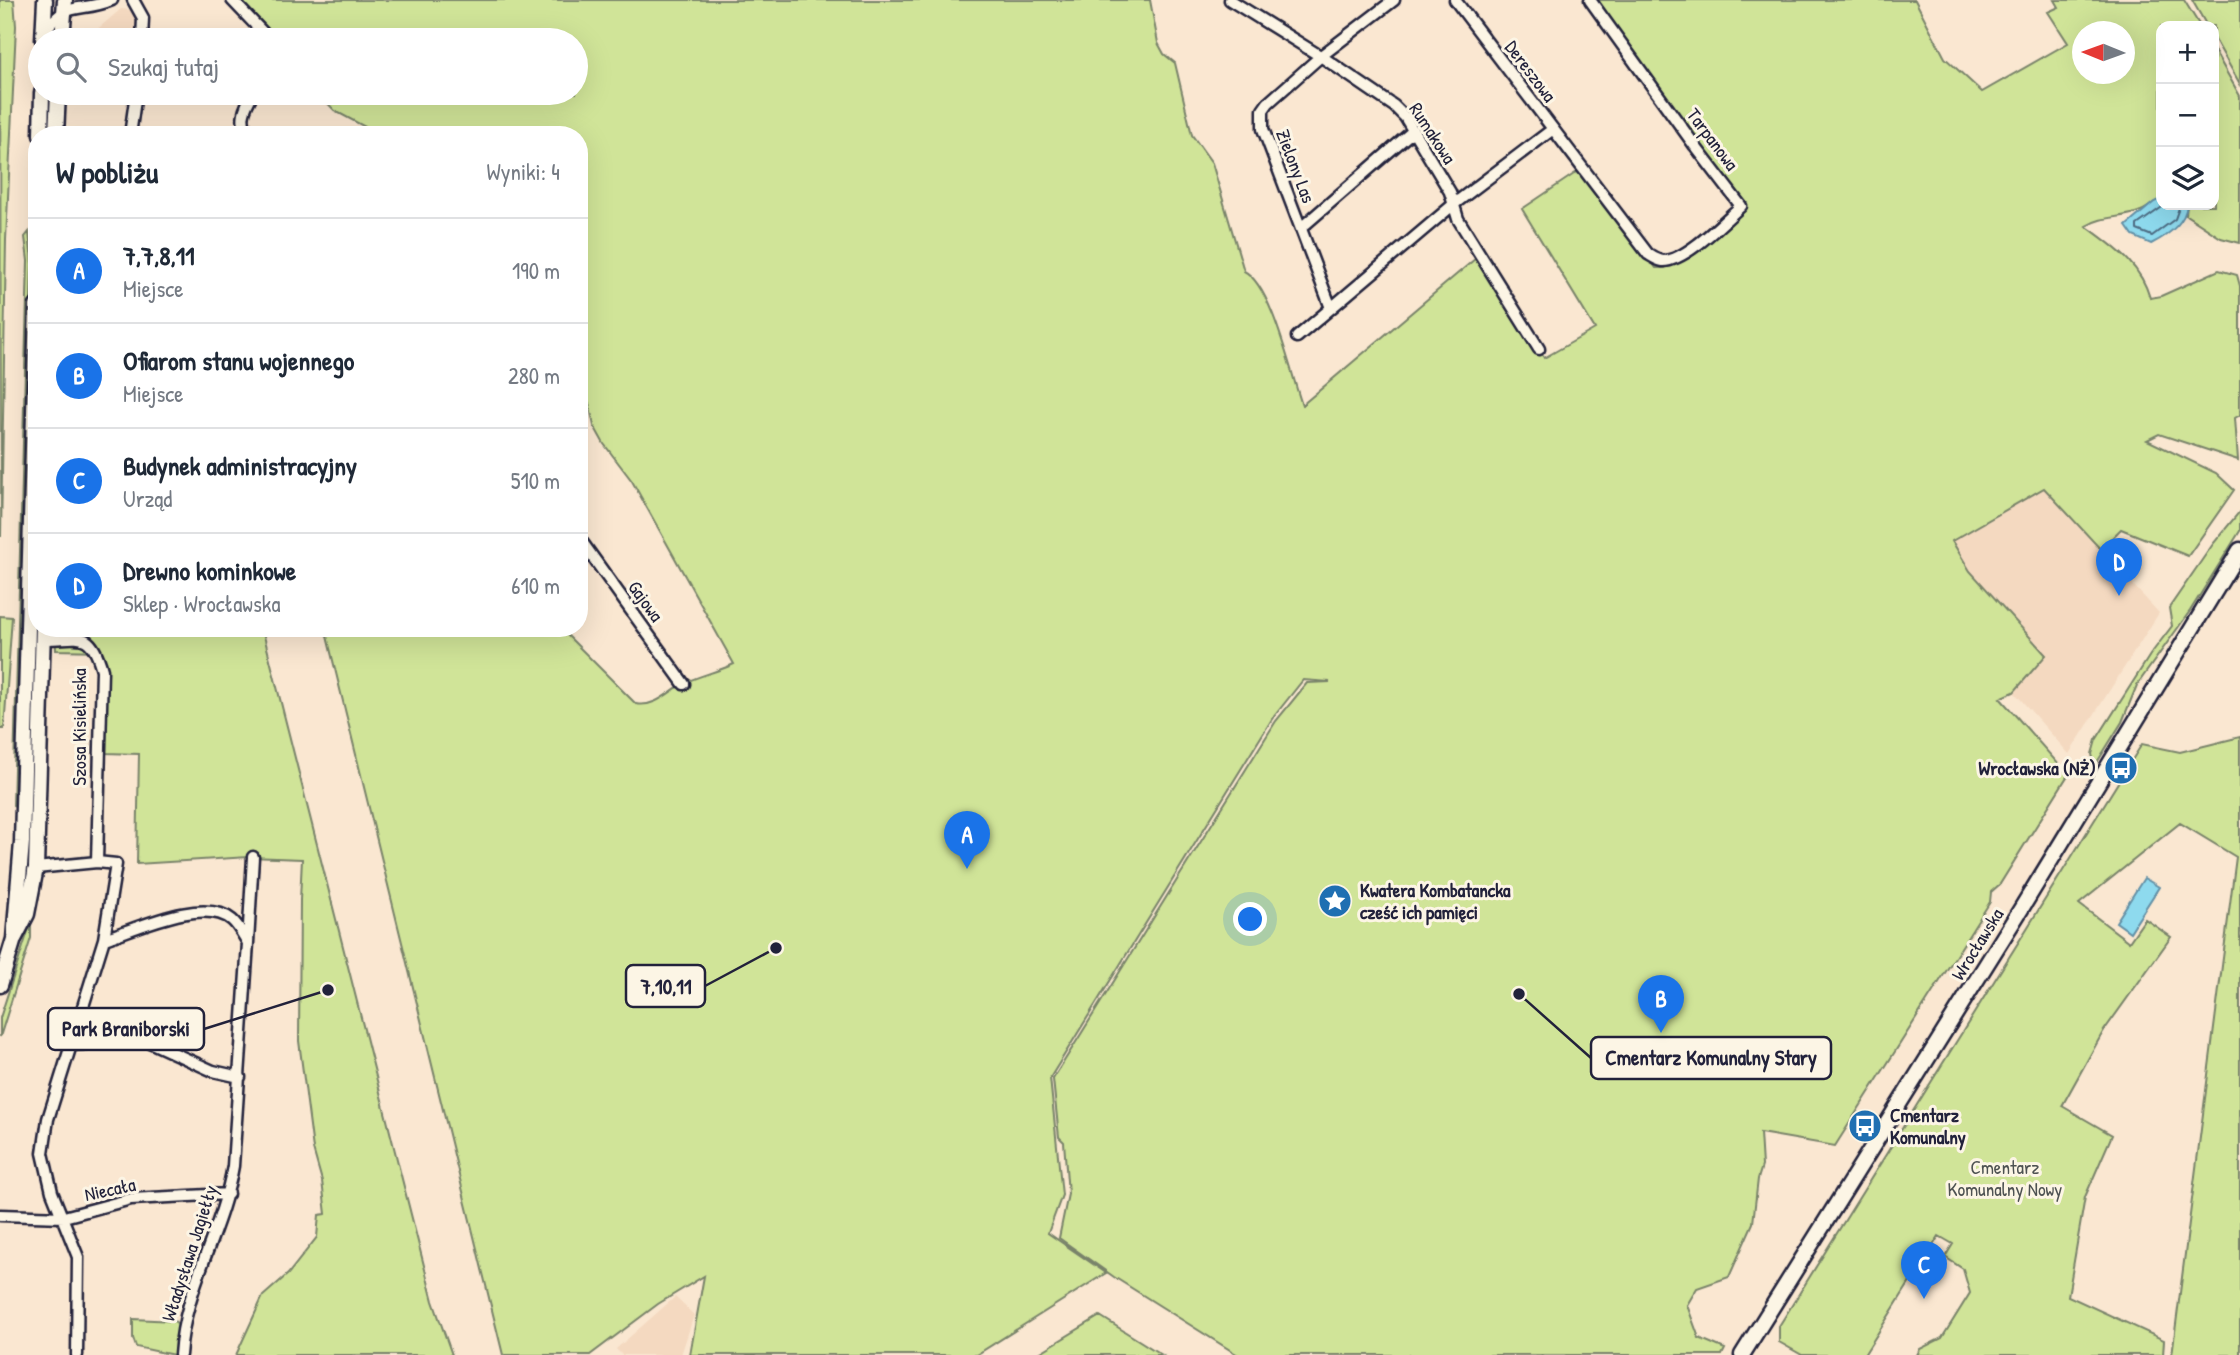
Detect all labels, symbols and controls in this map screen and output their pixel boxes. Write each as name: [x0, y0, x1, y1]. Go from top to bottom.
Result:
north arrow: [2072, 21, 2135, 84]
map controls: [2156, 21, 2219, 210]
button: +: [2156, 21, 2219, 84]
search box: [28, 28, 588, 105]
street label: Dereszowa: [1499, 35, 1563, 108]
icon: search: [52, 48, 90, 86]
text: Szukaj tutaj: [108, 49, 219, 84]
button: −: [2156, 84, 2219, 147]
street label: Rumakowa: [1403, 97, 1463, 169]
street label: Tarpanowa: [1681, 103, 1745, 176]
street label: Zielony Las: [1270, 125, 1322, 207]
button: layers: [2156, 147, 2219, 210]
text: W pobliżu: [56, 152, 158, 192]
text: Wyniki: 4: [487, 156, 560, 187]
text: 7,7,8,11: [123, 238, 195, 273]
text: A: [73, 255, 85, 286]
text: 190 m: [512, 255, 560, 286]
text: Miejsce: [123, 273, 183, 304]
text: Ofiarom stanu wojennego: [123, 343, 354, 378]
text: B: [73, 360, 85, 391]
text: 280 m: [508, 360, 560, 391]
text: Miejsce: [123, 378, 183, 409]
text: Budynek administracyjny: [123, 448, 357, 483]
text: C: [73, 465, 85, 496]
text: 510 m: [511, 465, 560, 496]
text: Urząd: [123, 483, 172, 514]
pin: D: [2096, 538, 2142, 596]
text: Drewno kominkowe: [123, 553, 296, 588]
text: D: [74, 570, 84, 601]
text: 610 m: [511, 570, 560, 601]
street label: Gajowa: [622, 575, 670, 627]
text: Sklep · Wrocławska: [123, 588, 280, 619]
street label: Szosa Kisielińska: [66, 668, 92, 786]
bus stop icon: Wrocławska (NŻ): [2102, 749, 2140, 787]
place label: Wrocławska (NŻ): [1978, 755, 2096, 781]
pin: A: [944, 811, 990, 869]
place label: Kwatera Kombatancka cześć ich pamięci: [1360, 877, 1511, 926]
place icon: Kwatera Kombatancka cześć ich pamięci: [1316, 882, 1354, 920]
your location: [1233, 902, 1267, 936]
street label: Wrocławska: [1945, 903, 2010, 985]
callout: 7,10,11: [626, 965, 705, 1007]
text: 7,10,11: [639, 972, 692, 1001]
pin: B: [1638, 975, 1684, 1033]
callout: Park Braniborski: [48, 1008, 204, 1050]
text: Park Braniborski: [62, 1014, 190, 1043]
callout: Cmentarz Komunalny Stary: [1591, 1037, 1831, 1079]
text: Cmentarz Komunalny Stary: [1605, 1043, 1817, 1073]
place label: Cmentarz Komunalny: [1890, 1102, 1966, 1151]
bus stop icon: Cmentarz Komunalny: [1846, 1107, 1884, 1145]
park label: Cmentarz Komunalny Nowy: [1948, 1154, 2062, 1202]
street label: Niecała: [82, 1171, 138, 1207]
street label: Władysława Jagiełły: [155, 1182, 223, 1324]
pin: C: [1901, 1241, 1947, 1299]

